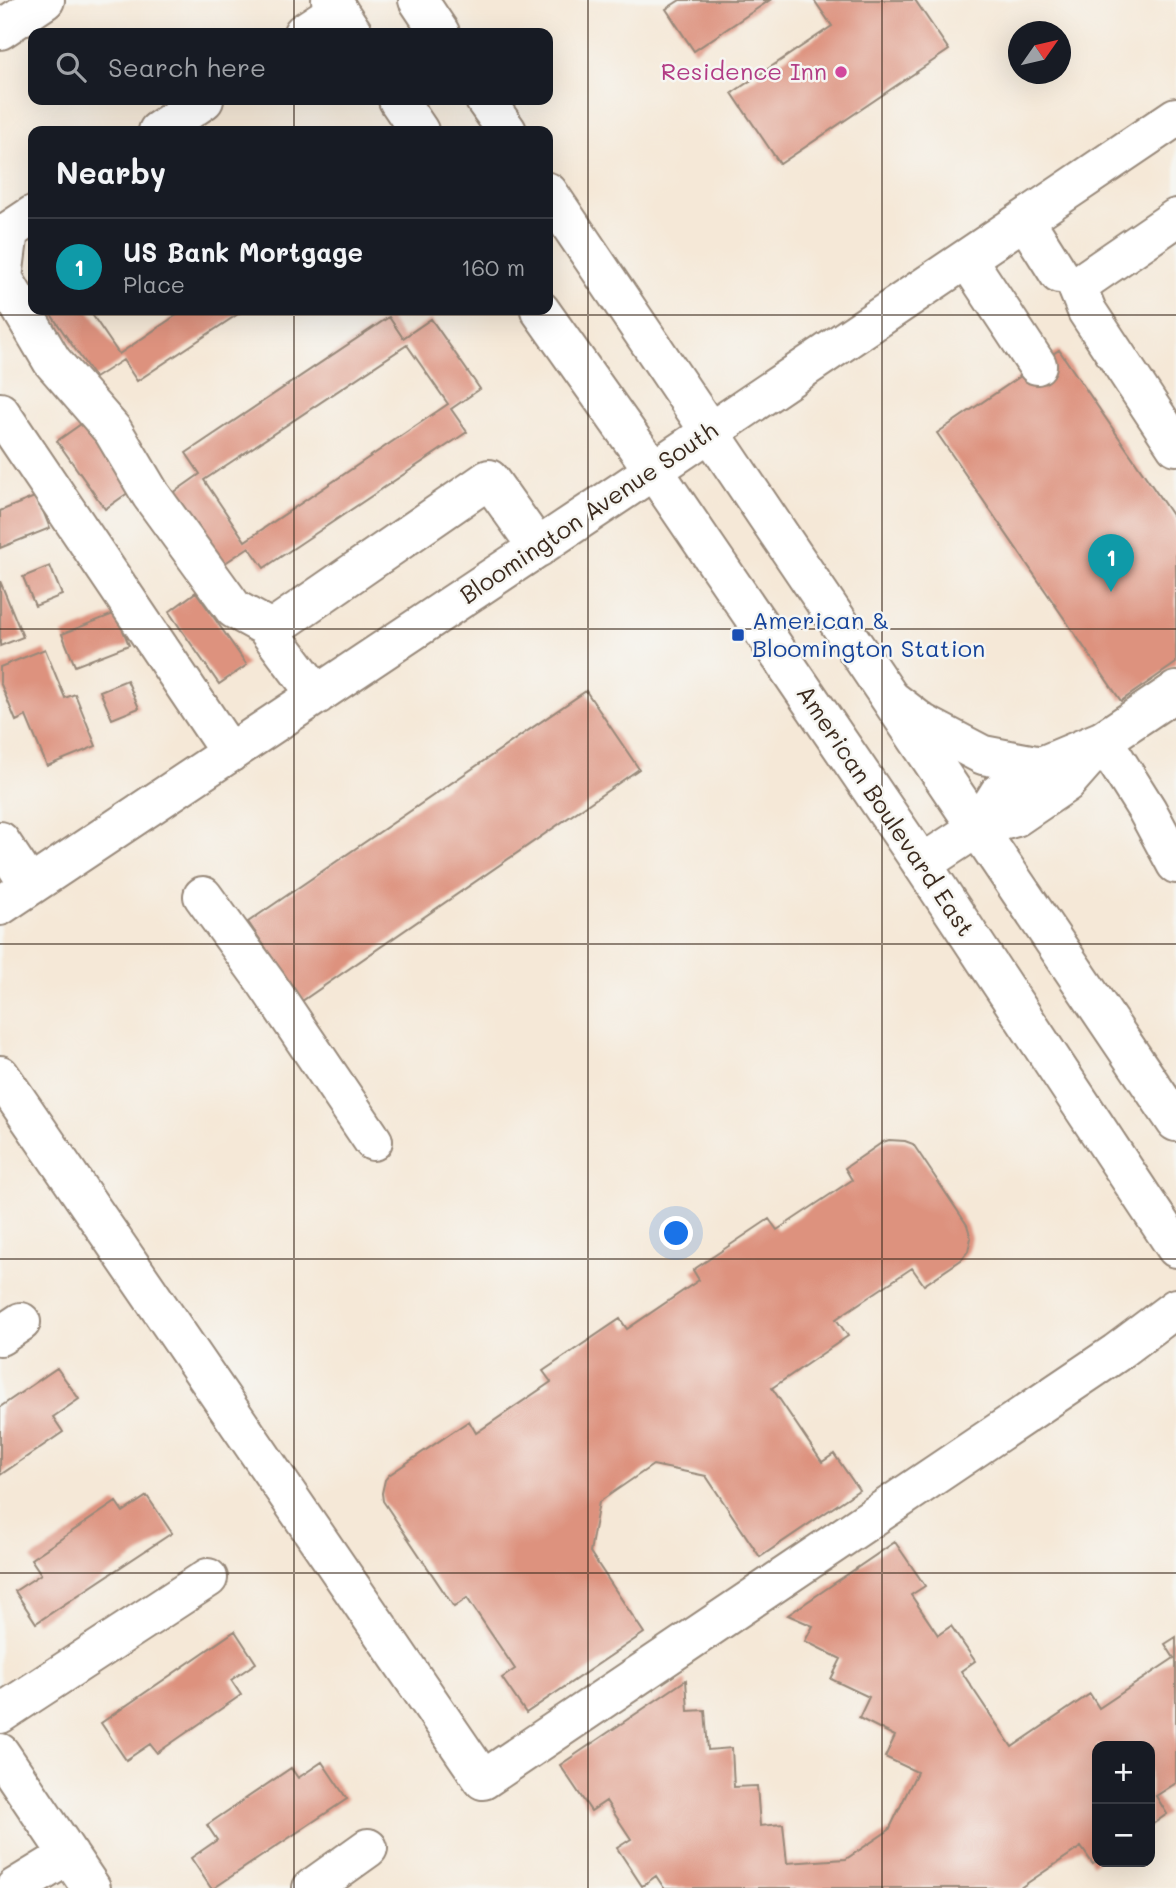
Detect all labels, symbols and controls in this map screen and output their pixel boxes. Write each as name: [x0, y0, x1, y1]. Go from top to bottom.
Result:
north arrow: [1008, 21, 1071, 84]
search box: [28, 28, 553, 105]
icon: search: [52, 48, 90, 86]
text: Search here: [108, 50, 266, 84]
place label: Residence Inn: [661, 55, 827, 86]
marker: Residence Inn: [833, 64, 849, 80]
text: Nearby: [56, 152, 166, 192]
text: US Bank Mortgage: [123, 235, 363, 269]
text: 1: [74, 252, 84, 282]
text: 160 m: [461, 252, 525, 282]
text: Place: [123, 269, 185, 299]
street label: Bloomington Avenue South: [453, 414, 723, 610]
pin: 1: [1088, 534, 1134, 592]
place label: American & Bloomington Station: [752, 604, 985, 663]
marker: American & Bloomington Station: [730, 627, 746, 643]
street label: American Boulevard East: [790, 679, 982, 942]
your location: [659, 1216, 693, 1250]
map controls: [1092, 1741, 1155, 1867]
button: +: [1092, 1741, 1155, 1804]
button: −: [1092, 1804, 1155, 1867]

